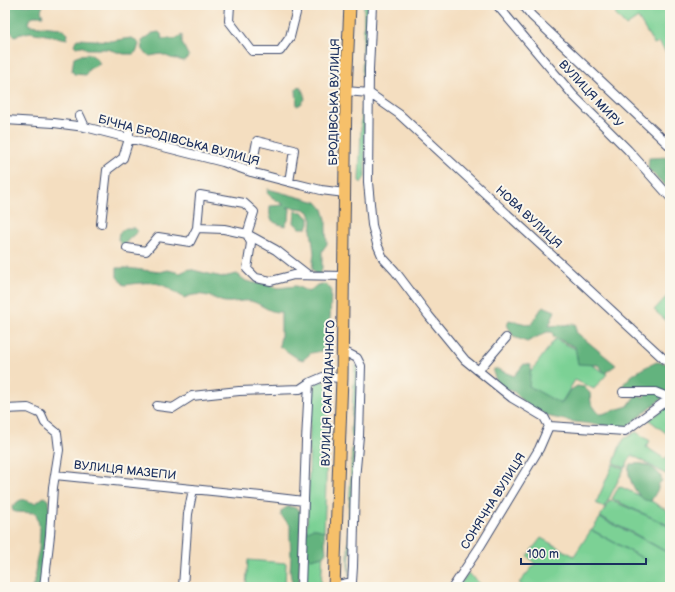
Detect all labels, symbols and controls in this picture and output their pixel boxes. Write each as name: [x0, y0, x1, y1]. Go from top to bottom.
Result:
street label: БРОДІВСЬКА ВУЛИЦЯ: [326, 38, 343, 166]
street label: ВУЛИЦЯ МИРУ: [555, 57, 626, 131]
street label: БІЧНА БРОДІВСЬКА ВУЛИЦЯ: [96, 112, 261, 169]
street label: НОВА ВУЛИЦЯ: [492, 183, 565, 252]
street label: ВУЛИЦЯ САГАЙДАЧНОГО: [318, 319, 339, 467]
street label: СОНЯЧНА ВУЛИЦЯ: [458, 450, 529, 552]
street label: ВУЛИЦЯ МАЗЕПИ: [73, 458, 177, 483]
scale bar: [521, 540, 646, 566]
text: 100 m: [527, 547, 559, 562]

